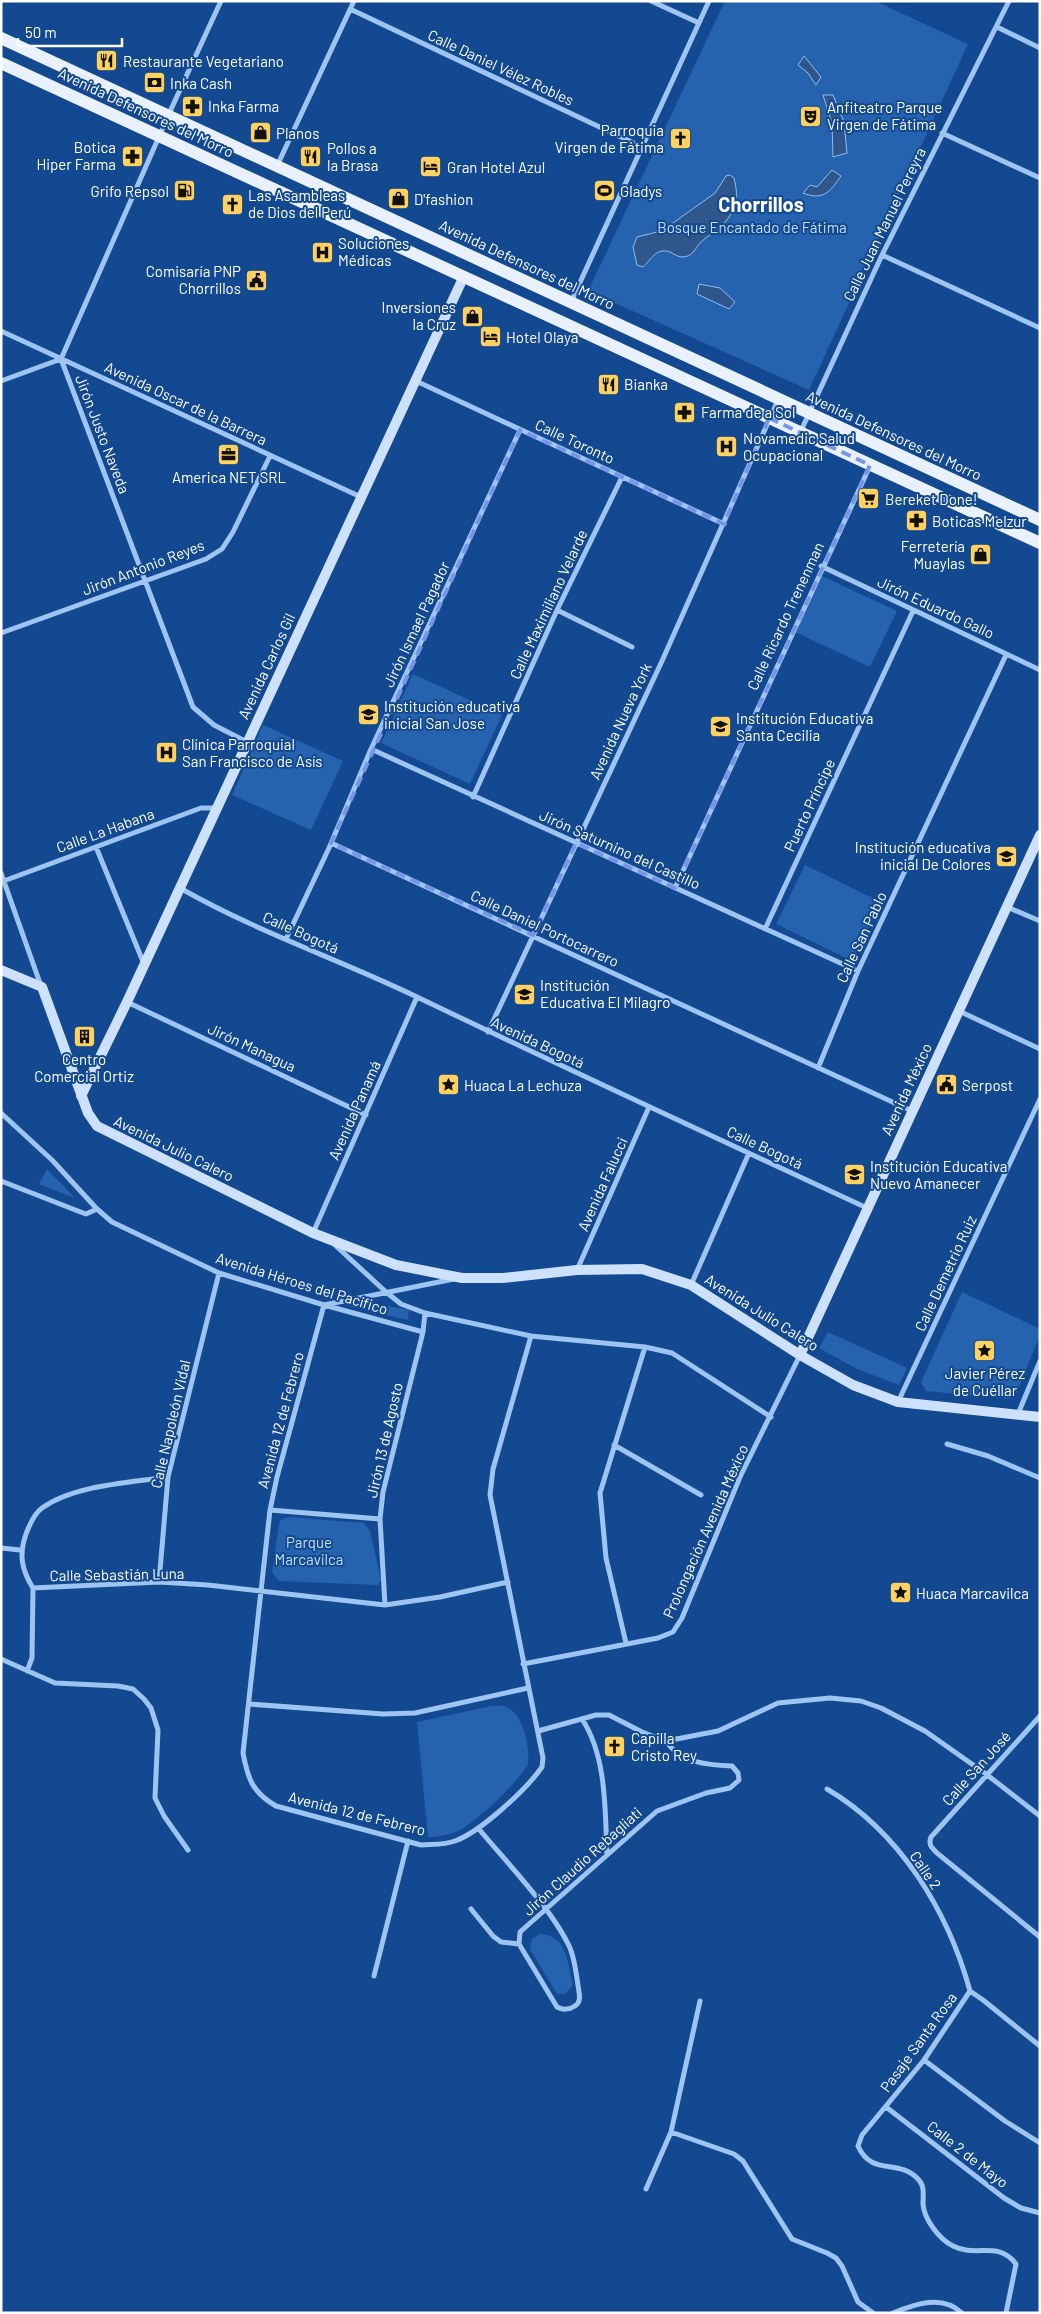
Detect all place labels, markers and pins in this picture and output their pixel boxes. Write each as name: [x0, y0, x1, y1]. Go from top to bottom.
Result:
restaurant icon: Restaurante Vegetariano: [95, 49, 119, 73]
place label: Restaurante Vegetariano: [123, 52, 284, 70]
bank icon: Inka Cash: [142, 71, 166, 95]
place label: Inka Cash: [170, 74, 232, 92]
pharmacy icon: Inka Farma: [180, 94, 204, 118]
place label: Inka Farma: [208, 97, 279, 115]
place label: Anfiteatro Parque Virgen de Fátima: [827, 98, 942, 133]
theatre icon: Anfiteatro Parque Virgen de Fátima: [799, 104, 823, 128]
shop icon: Planos: [248, 121, 272, 145]
place label: Parroquia Virgen de Fátima: [555, 121, 664, 156]
place label: Planos: [276, 124, 319, 142]
church icon: Parroquia Virgen de Fátima: [668, 127, 692, 151]
place label: Botica Hiper Farma: [36, 138, 116, 173]
place label: Pollos a la Brasa: [327, 139, 379, 174]
pharmacy icon: Botica Hiper Farma: [120, 144, 144, 168]
restaurant icon: Pollos a la Brasa: [299, 145, 323, 169]
hotel icon: Gran Hotel Azul: [419, 155, 443, 179]
place label: Gran Hotel Azul: [447, 158, 545, 176]
fuel station icon: Grifo Repsol: [173, 179, 197, 203]
sports icon: Gladys: [592, 179, 616, 203]
place label: Grifo Repsol: [90, 182, 169, 200]
place label: Gladys: [620, 182, 662, 200]
place label: Las Asambleas de Dios del Perú: [248, 186, 351, 221]
shop icon: D'fashion: [386, 187, 410, 211]
place label: D'fashion: [414, 190, 473, 208]
church icon: Las Asambleas de Dios del Perú: [220, 192, 244, 216]
place label: Soluciones Médicas: [338, 234, 409, 269]
hospital icon: Soluciones Médicas: [310, 240, 334, 264]
place label: Comisaría PNP Chorrillos: [146, 262, 241, 297]
public building icon: Comisaría PNP Chorrillos: [245, 268, 269, 292]
place label: Inversiones la Cruz: [382, 298, 456, 333]
shop icon: Inversiones la Cruz: [460, 304, 484, 328]
hotel icon: Hotel Olaya: [478, 325, 502, 349]
place label: Hotel Olaya: [506, 328, 578, 346]
restaurant icon: Bianka: [596, 372, 620, 396]
place label: Bianka: [624, 375, 668, 393]
pharmacy icon: Farma de a Sol: [673, 400, 697, 424]
place label: Farma de a Sol: [701, 403, 795, 421]
place label: Novamedic Salud Ocupacional: [743, 429, 855, 464]
hospital icon: Novamedic Salud Ocupacional: [715, 435, 739, 459]
office icon: America NET SRL: [217, 442, 241, 466]
place label: America NET SRL: [172, 468, 286, 486]
supermarket icon: Bereket Done!: [857, 487, 881, 511]
place label: Bereket Done!: [885, 490, 978, 508]
pharmacy icon: Boticas Melzur: [904, 509, 928, 533]
place label: Boticas Melzur: [932, 512, 1027, 530]
place label: Ferretería Muaylas: [901, 537, 965, 572]
shop icon: Ferretería Muaylas: [969, 543, 993, 567]
place label: Institución educativa inicial San Jose: [384, 697, 520, 732]
school or university icon: Institución educativa inicial San Jose: [356, 703, 380, 727]
place label: Institución Educativa Santa Cecilia: [736, 709, 873, 744]
school or university icon: Institución Educativa Santa Cecilia: [708, 715, 732, 739]
place label: Clínica Parroquial San Francisco de Asís: [182, 735, 323, 770]
hospital icon: Clínica Parroquial San Francisco de Asís: [154, 741, 178, 765]
place label: Institución educativa inicial De Colores: [855, 838, 991, 873]
school or university icon: Institución educativa inicial De Colores: [995, 844, 1019, 868]
place label: Institución Educativa El Milagro: [540, 976, 670, 1011]
school or university icon: Institución Educativa El Milagro: [512, 982, 536, 1006]
building icon: Centro Comercial Ortiz: [72, 1024, 96, 1048]
place label: Centro Comercial Ortiz: [34, 1050, 134, 1085]
place icon: Huaca La Lechuza: [436, 1073, 460, 1097]
public building icon: Serpost: [934, 1073, 958, 1097]
place label: Huaca La Lechuza: [464, 1076, 582, 1094]
place label: Serpost: [962, 1076, 1013, 1094]
place label: Institución Educativa Nuevo Amanecer: [870, 1157, 1007, 1192]
school or university icon: Institución Educativa Nuevo Amanecer: [842, 1163, 866, 1187]
place icon: Javier Pérez de Cuéllar: [973, 1338, 997, 1362]
place label: Javier Pérez de Cuéllar: [945, 1364, 1025, 1399]
place icon: Huaca Marcavilca: [888, 1581, 912, 1605]
place label: Huaca Marcavilca: [916, 1584, 1029, 1602]
place label: Capilla Cristo Rey: [631, 1729, 697, 1764]
church icon: Capilla Cristo Rey: [603, 1735, 627, 1759]

